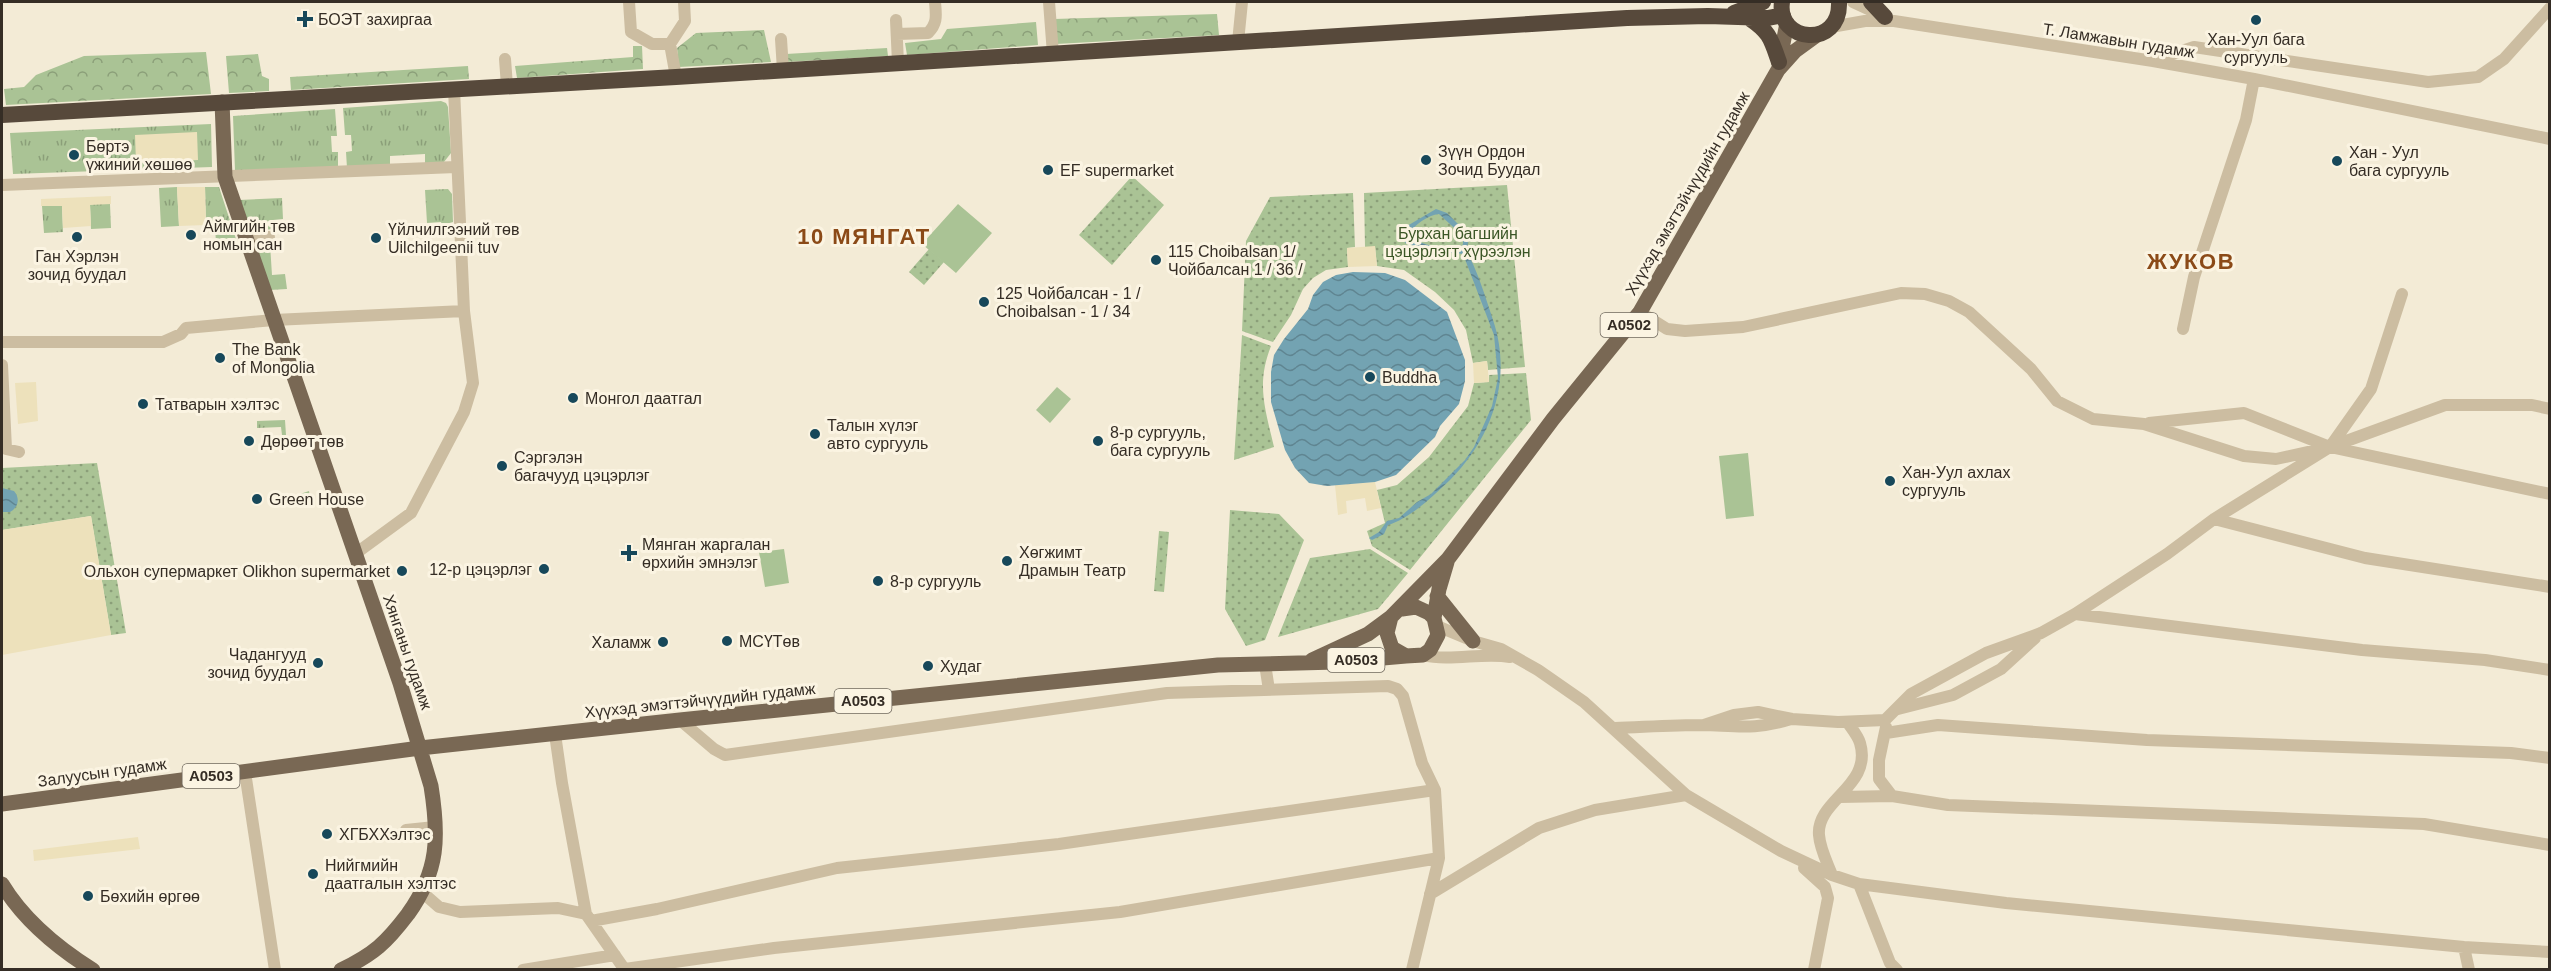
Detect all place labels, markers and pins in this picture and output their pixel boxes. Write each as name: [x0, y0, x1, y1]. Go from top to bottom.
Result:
marker: БОЭТ захиргаа: [296, 10, 314, 28]
place label: БОЭТ захиргаа: [318, 11, 432, 28]
marker: Хан-Уул бага сургууль: [2249, 13, 2263, 27]
place label: Хан-Уул бага сургууль: [2207, 31, 2305, 66]
place label: Бөртэ үжиний хөшөө: [86, 138, 192, 173]
place label: Зүүн Ордон Зочид Буудал: [1438, 143, 1540, 178]
place label: Хан - Уул бага сургууль: [2349, 144, 2449, 179]
marker: Бөртэ үжиний хөшөө: [67, 148, 81, 162]
marker: Зүүн Ордон Зочид Буудал: [1419, 153, 1433, 167]
marker: Хан - Уул бага сургууль: [2330, 154, 2344, 168]
place label: EF supermarket: [1060, 162, 1174, 179]
marker: EF supermarket: [1041, 163, 1055, 177]
place label: Аймгийн төв номын сан: [203, 218, 295, 253]
place label: Үйлчилгээний төв Uilchilgeenii tuv: [388, 221, 519, 256]
marker: Аймгийн төв номын сан: [184, 228, 198, 242]
marker: Ган Хэрлэн зочид буудал: [70, 230, 84, 244]
marker: Үйлчилгээний төв Uilchilgeenii tuv: [369, 231, 383, 245]
place label: 115 Choibalsan 1/ Чойбалсан 1 / 36 /: [1168, 243, 1303, 278]
place label: Ган Хэрлэн зочид буудал: [28, 248, 126, 283]
marker: 115 Choibalsan 1/ Чойбалсан 1 / 36 /: [1149, 253, 1163, 267]
place label: 125 Чойбалсан - 1 / Choibalsan - 1 / 34: [996, 285, 1141, 320]
marker: 125 Чойбалсан - 1 / Choibalsan - 1 / 34: [977, 295, 991, 309]
place label: The Bank of Mongolia: [232, 341, 315, 376]
marker: The Bank of Mongolia: [213, 351, 227, 365]
place label: Buddha: [1382, 369, 1437, 386]
marker: Buddha: [1363, 370, 1377, 384]
place label: Монгол даатгал: [585, 390, 702, 407]
marker: Монгол даатгал: [566, 391, 580, 405]
place label: Татварын хэлтэс: [155, 396, 279, 413]
marker: Татварын хэлтэс: [136, 397, 150, 411]
place label: Талын хүлэг авто сургууль: [827, 417, 928, 452]
place label: 8-р сургууль, бага сургууль: [1110, 424, 1210, 459]
marker: Талын хүлэг авто сургууль: [808, 427, 822, 441]
place label: Дөрөөт төв: [261, 433, 344, 450]
marker: Дөрөөт төв: [242, 434, 256, 448]
marker: 8-р сургууль, бага сургууль: [1091, 434, 1105, 448]
place label: Сэргэлэн багачууд цэцэрлэг: [514, 449, 650, 484]
marker: Сэргэлэн багачууд цэцэрлэг: [495, 459, 509, 473]
place label: Хан-Уул ахлах сургууль: [1902, 464, 2010, 499]
marker: Хан-Уул ахлах сургууль: [1883, 474, 1897, 488]
place label: Green House: [269, 491, 364, 508]
marker: Green House: [250, 492, 264, 506]
place label: Мянган жаргалан өрхийн эмнэлэг: [642, 536, 770, 571]
marker: Мянган жаргалан өрхийн эмнэлэг: [620, 544, 638, 562]
place label: Хөгжимт Драмын Театр: [1019, 544, 1126, 579]
marker: Хөгжимт Драмын Театр: [1000, 554, 1014, 568]
place label: 12-р цэцэрлэг: [429, 561, 532, 578]
marker: 12-р цэцэрлэг: [537, 562, 551, 576]
place label: Ольхон супермаркет Olikhon supermarket: [84, 563, 391, 580]
marker: Ольхон супермаркет Olikhon supermarket: [395, 564, 409, 578]
place label: 8-р сургууль: [890, 573, 981, 590]
marker: 8-р сургууль: [871, 574, 885, 588]
place label: МСҮТөв: [739, 633, 800, 650]
place label: Халамж: [591, 634, 651, 651]
marker: МСҮТөв: [720, 634, 734, 648]
marker: Халамж: [656, 635, 670, 649]
place label: Чадангууд зочид буудал: [207, 646, 307, 681]
marker: Чадангууд зочид буудал: [311, 656, 325, 670]
place label: Худаг: [940, 658, 982, 675]
marker: Худаг: [921, 659, 935, 673]
place label: ХГБХХэлтэс: [339, 826, 430, 843]
marker: ХГБХХэлтэс: [320, 827, 334, 841]
place label: Нийгмийн даатгалын хэлтэс: [325, 857, 456, 892]
marker: Нийгмийн даатгалын хэлтэс: [306, 867, 320, 881]
place label: Бөхийн өргөө: [100, 888, 200, 905]
marker: Бөхийн өргөө: [81, 889, 95, 903]

